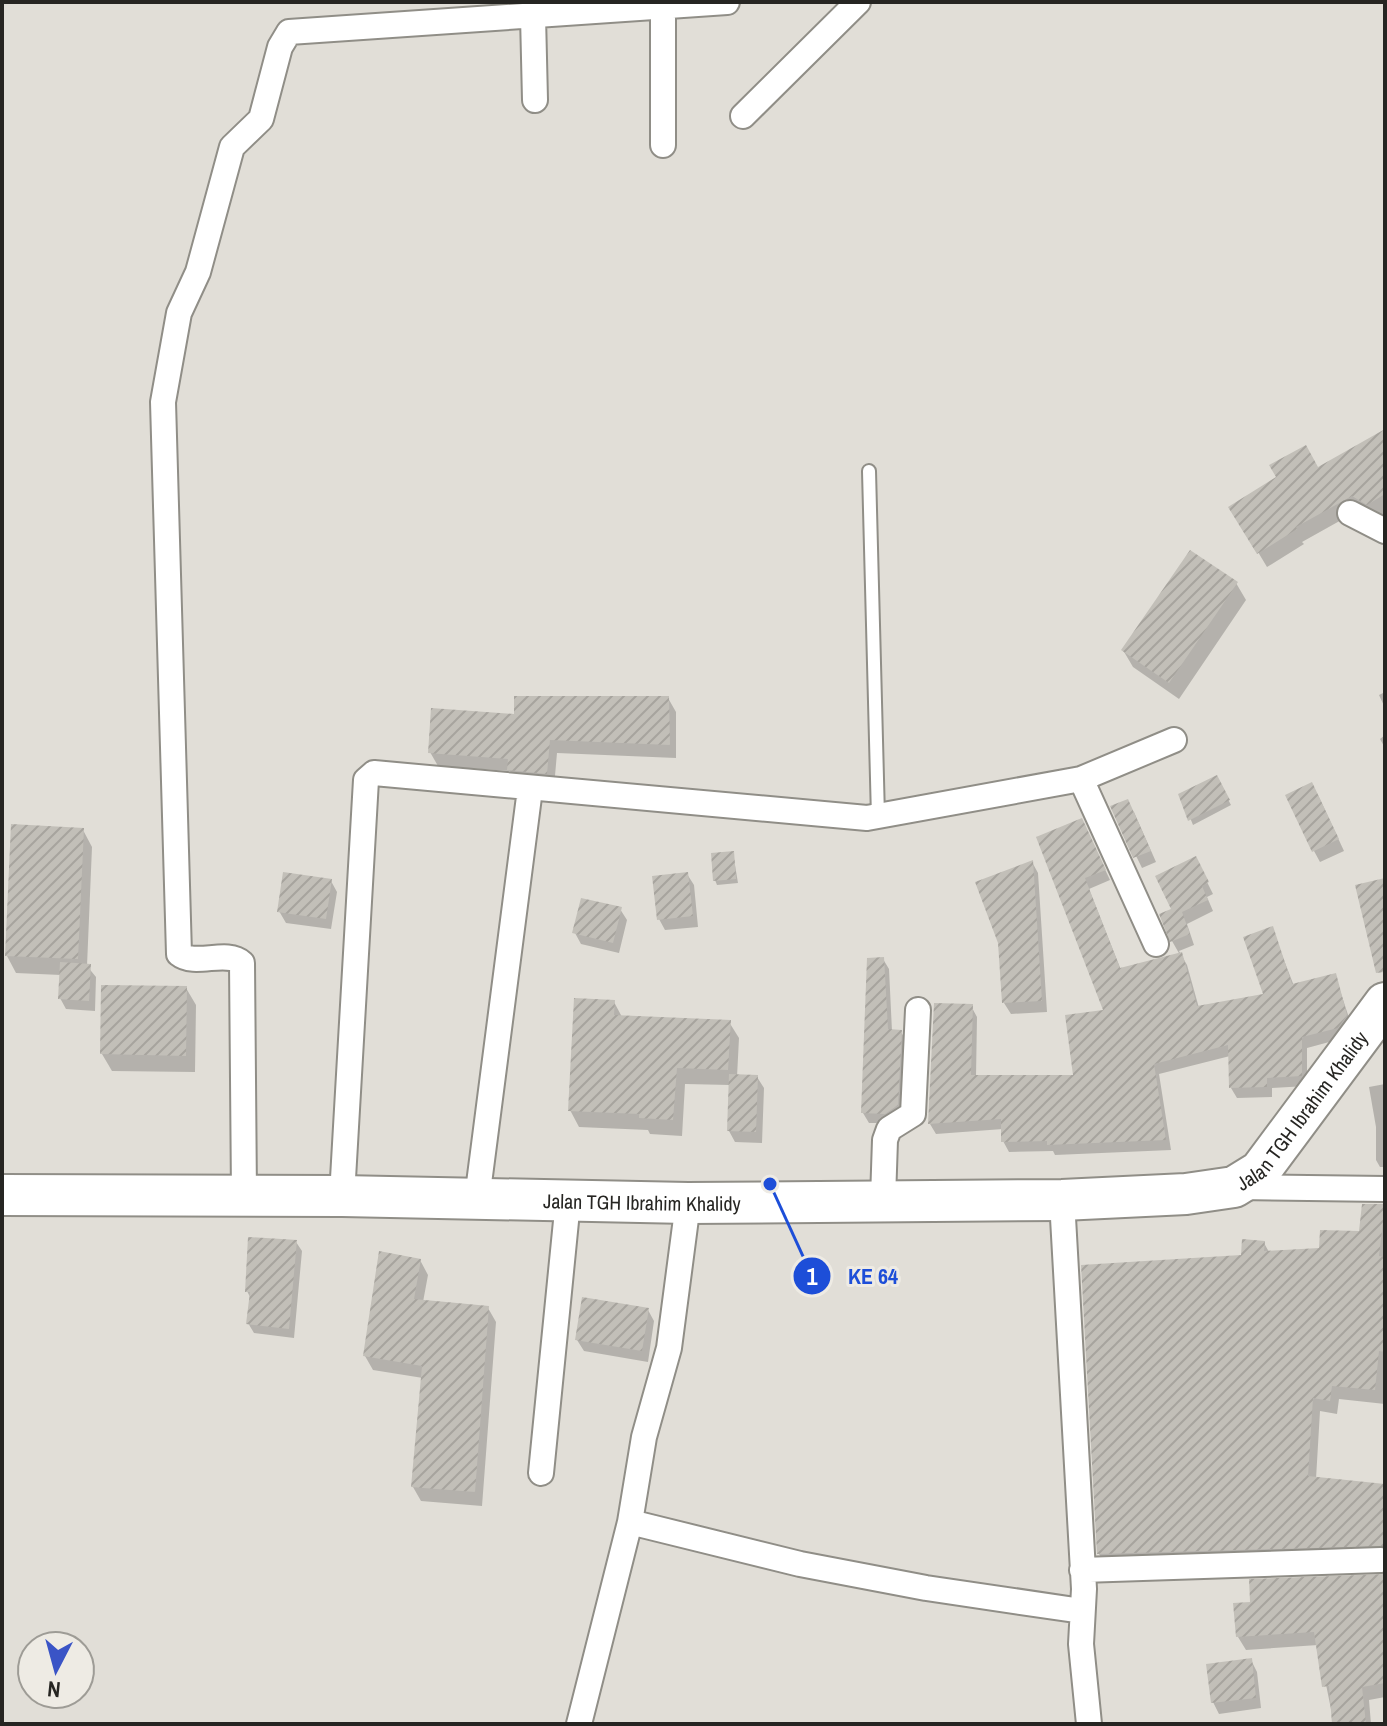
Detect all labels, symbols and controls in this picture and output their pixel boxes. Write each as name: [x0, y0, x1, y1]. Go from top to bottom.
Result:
street label: Jalan TGH Ibrahim Khalidy: [1231, 1025, 1374, 1196]
street label: Jalan TGH Ibrahim Khalidy: [543, 1187, 742, 1217]
callout: KE 64: [792, 1253, 914, 1299]
text: 1: [807, 1260, 818, 1292]
text: KE 64: [848, 1261, 898, 1291]
north arrow: [16, 1630, 96, 1710]
text: N: [46, 1674, 62, 1705]

